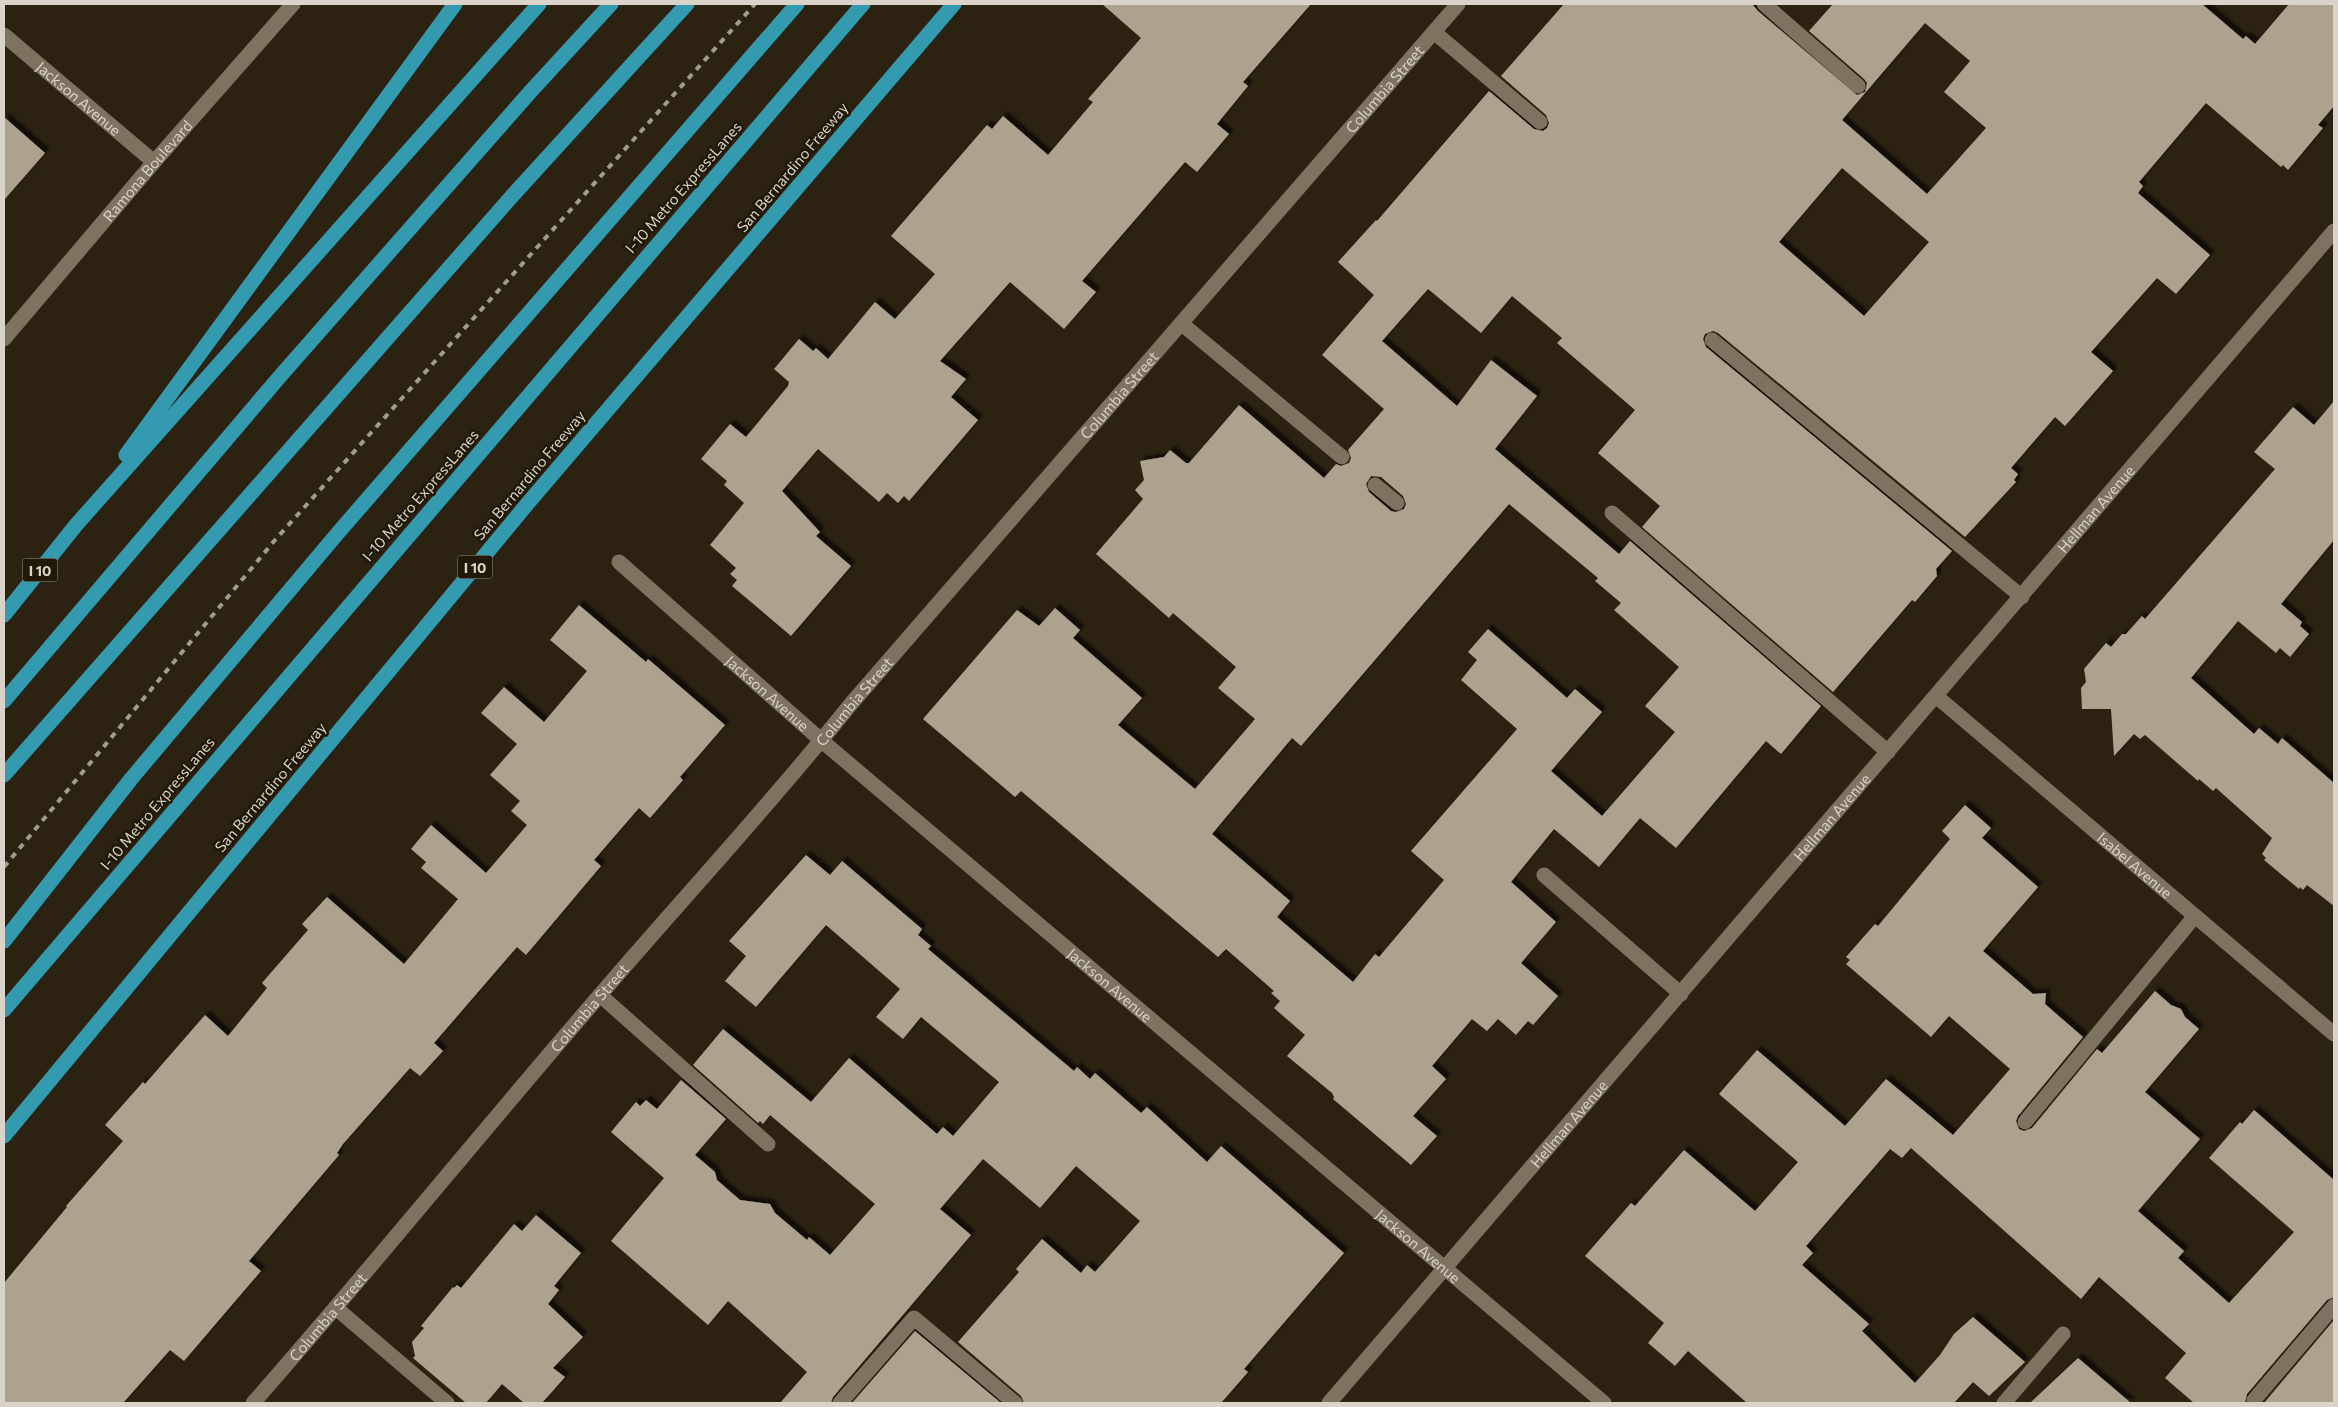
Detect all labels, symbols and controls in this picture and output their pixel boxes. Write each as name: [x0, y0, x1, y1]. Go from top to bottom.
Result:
street label: Columbia Street: [1341, 41, 1427, 137]
street label: Jackson Avenue: [33, 57, 125, 139]
street label: San Bernardino Freeway: [732, 98, 852, 236]
street label: Ramona Boulevard: [99, 116, 196, 225]
street label: I-10 Metro ExpressLanes: [621, 117, 745, 256]
street label: Columbia Street: [1076, 347, 1162, 443]
street label: San Bernardino Freeway: [469, 406, 589, 544]
street label: I-10 Metro ExpressLanes: [358, 425, 482, 564]
street label: Hellman Avenue: [2053, 461, 2138, 556]
road number: I 10: [458, 556, 492, 578]
road number: I 10: [22, 558, 58, 582]
street label: Jackson Avenue: [722, 651, 813, 735]
street label: Columbia Street: [812, 653, 897, 749]
street label: San Bernardino Freeway: [210, 718, 330, 856]
street label: I-10 Metro ExpressLanes: [96, 733, 218, 873]
street label: Hellman Avenue: [1789, 770, 1874, 864]
street label: Isabel Avenue: [2094, 828, 2176, 902]
street label: Jackson Avenue: [1064, 944, 1156, 1026]
street label: Columbia Street: [546, 960, 632, 1055]
street label: Hellman Avenue: [1526, 1076, 1611, 1171]
street label: Jackson Avenue: [1372, 1205, 1464, 1287]
street label: Columbia Street: [285, 1269, 370, 1365]

